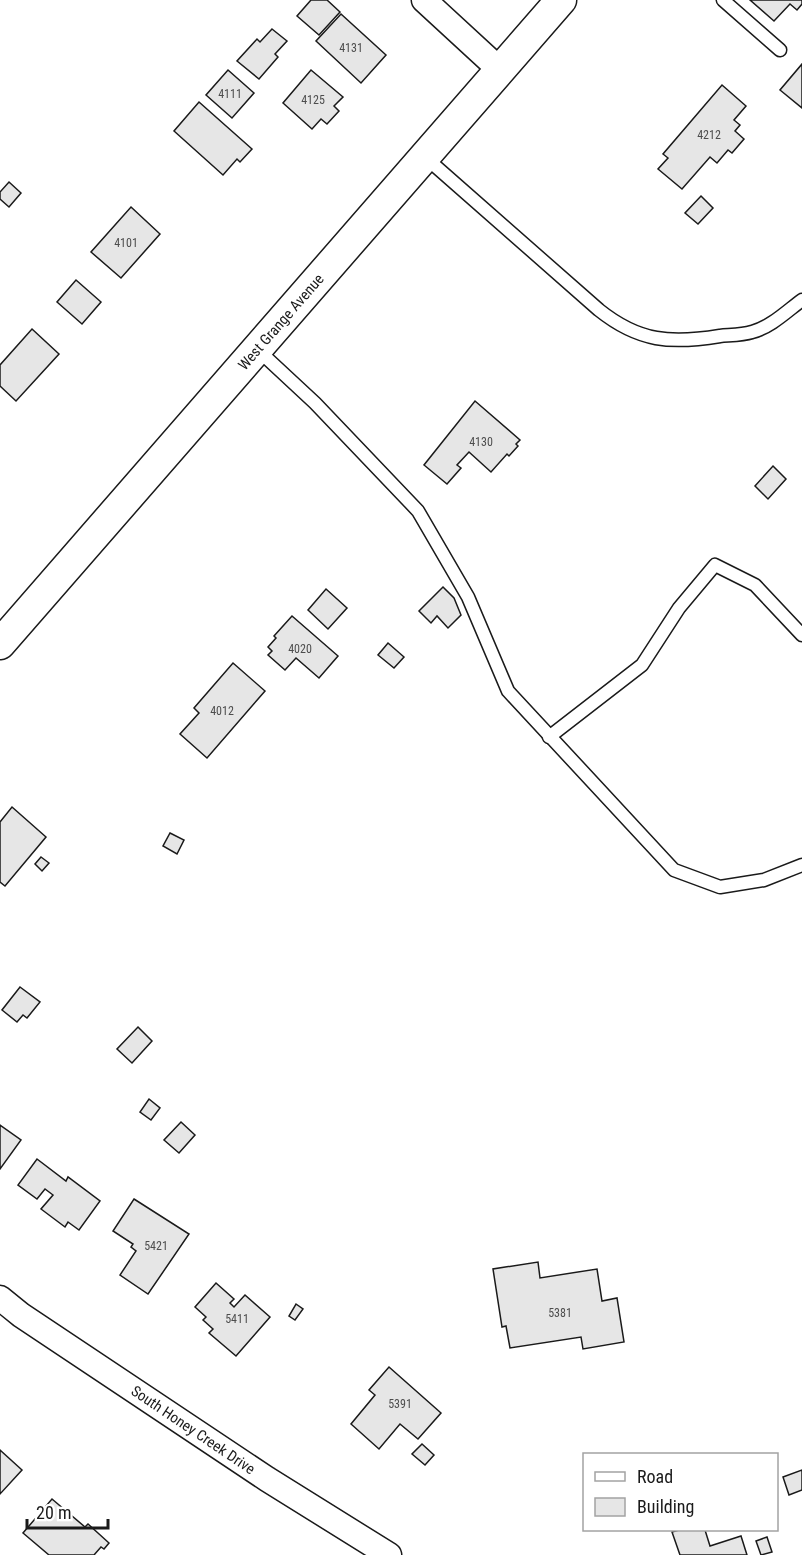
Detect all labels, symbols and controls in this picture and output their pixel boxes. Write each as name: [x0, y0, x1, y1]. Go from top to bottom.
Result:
house number: 4131: [339, 41, 363, 55]
house number: 4111: [218, 87, 242, 101]
house number: 4125: [301, 93, 325, 107]
house number: 4212: [697, 128, 721, 142]
house number: 4101: [114, 236, 138, 250]
street label: West Grange Avenue: [234, 270, 328, 374]
house number: 4130: [469, 435, 493, 449]
house number: 4020: [288, 642, 312, 656]
house number: 4012: [210, 704, 234, 718]
house number: 5421: [144, 1239, 168, 1253]
house number: 5381: [548, 1306, 572, 1320]
house number: 5411: [225, 1312, 249, 1326]
street label: South Honey Creek Drive: [128, 1382, 258, 1478]
house number: 5391: [388, 1397, 412, 1411]
legend: [583, 1453, 778, 1531]
text: Road: [637, 1466, 673, 1487]
scale bar: [27, 1492, 108, 1530]
text: Building: [637, 1496, 694, 1517]
text: 20 m: [36, 1502, 71, 1523]

